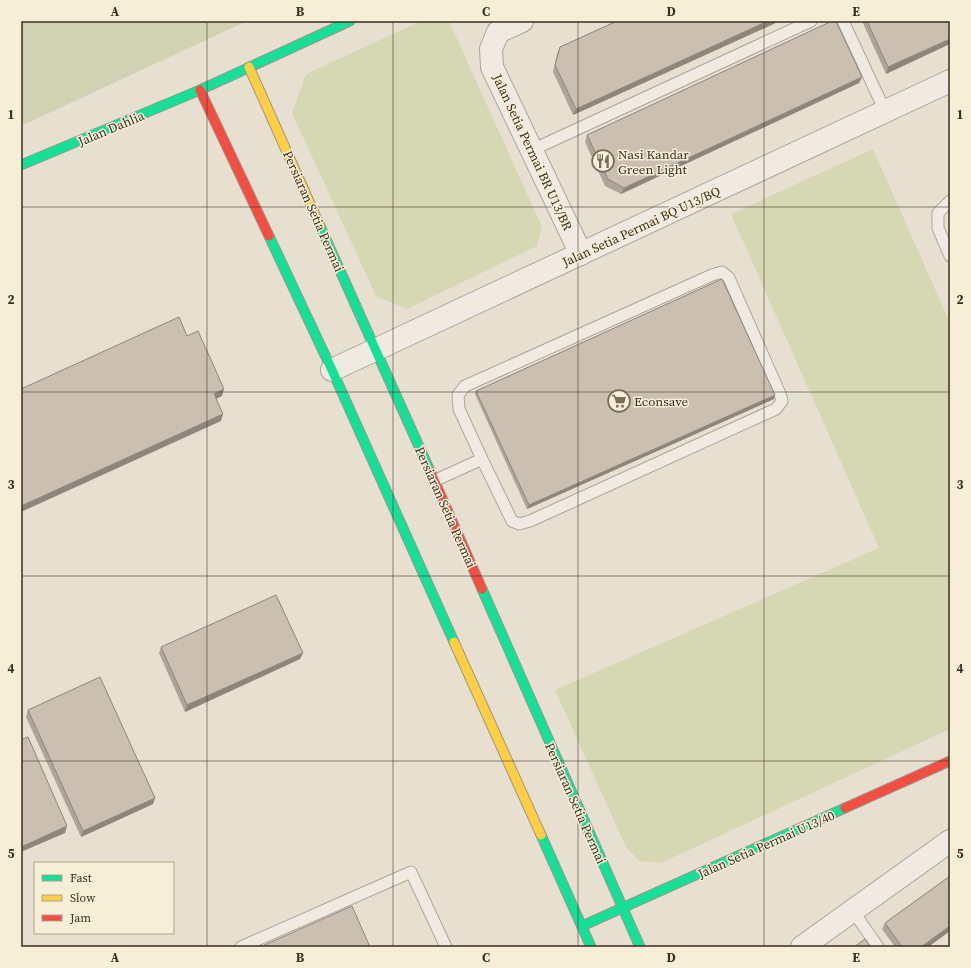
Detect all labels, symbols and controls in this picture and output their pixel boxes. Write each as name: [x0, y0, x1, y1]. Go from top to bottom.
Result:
text: A: [111, 3, 120, 20]
text: B: [296, 3, 305, 20]
text: C: [482, 3, 490, 20]
text: D: [666, 3, 676, 20]
text: E: [852, 3, 860, 20]
street label: Jalan Setia Permai BR U13/BR: [488, 70, 577, 234]
text: 1: [7, 106, 15, 123]
text: 1: [956, 106, 964, 123]
street label: Jalan Dahlia: [75, 107, 147, 150]
place label: Nasi Kandar Green Light: [618, 146, 689, 178]
street label: Persiaran Setia Permai: [279, 148, 348, 275]
restaurant icon: Nasi Kandar Green Light: [590, 148, 616, 174]
street label: Jalan Setia Permai BQ U13/BQ: [559, 182, 723, 271]
text: 2: [7, 291, 15, 308]
text: 2: [956, 291, 964, 308]
supermarket icon: Econsave: [606, 388, 632, 414]
place label: Econsave: [634, 393, 689, 410]
street label: Persiaran Setia Permai: [411, 444, 480, 571]
text: 3: [7, 476, 15, 493]
text: 3: [956, 476, 964, 493]
text: 4: [7, 660, 15, 677]
text: 4: [956, 660, 964, 677]
street label: Persiaran Setia Permai: [541, 740, 610, 867]
street label: Jalan Setia Permai U13/40: [694, 807, 837, 883]
text: 5: [7, 845, 15, 862]
text: 5: [956, 845, 964, 862]
legend: [34, 862, 174, 934]
text: Fast: [70, 870, 92, 886]
text: Slow: [70, 890, 96, 906]
text: Jam: [69, 910, 91, 926]
text: A: [111, 949, 120, 966]
text: B: [296, 949, 305, 966]
text: C: [482, 949, 490, 966]
text: D: [666, 949, 676, 966]
text: E: [852, 949, 860, 966]

